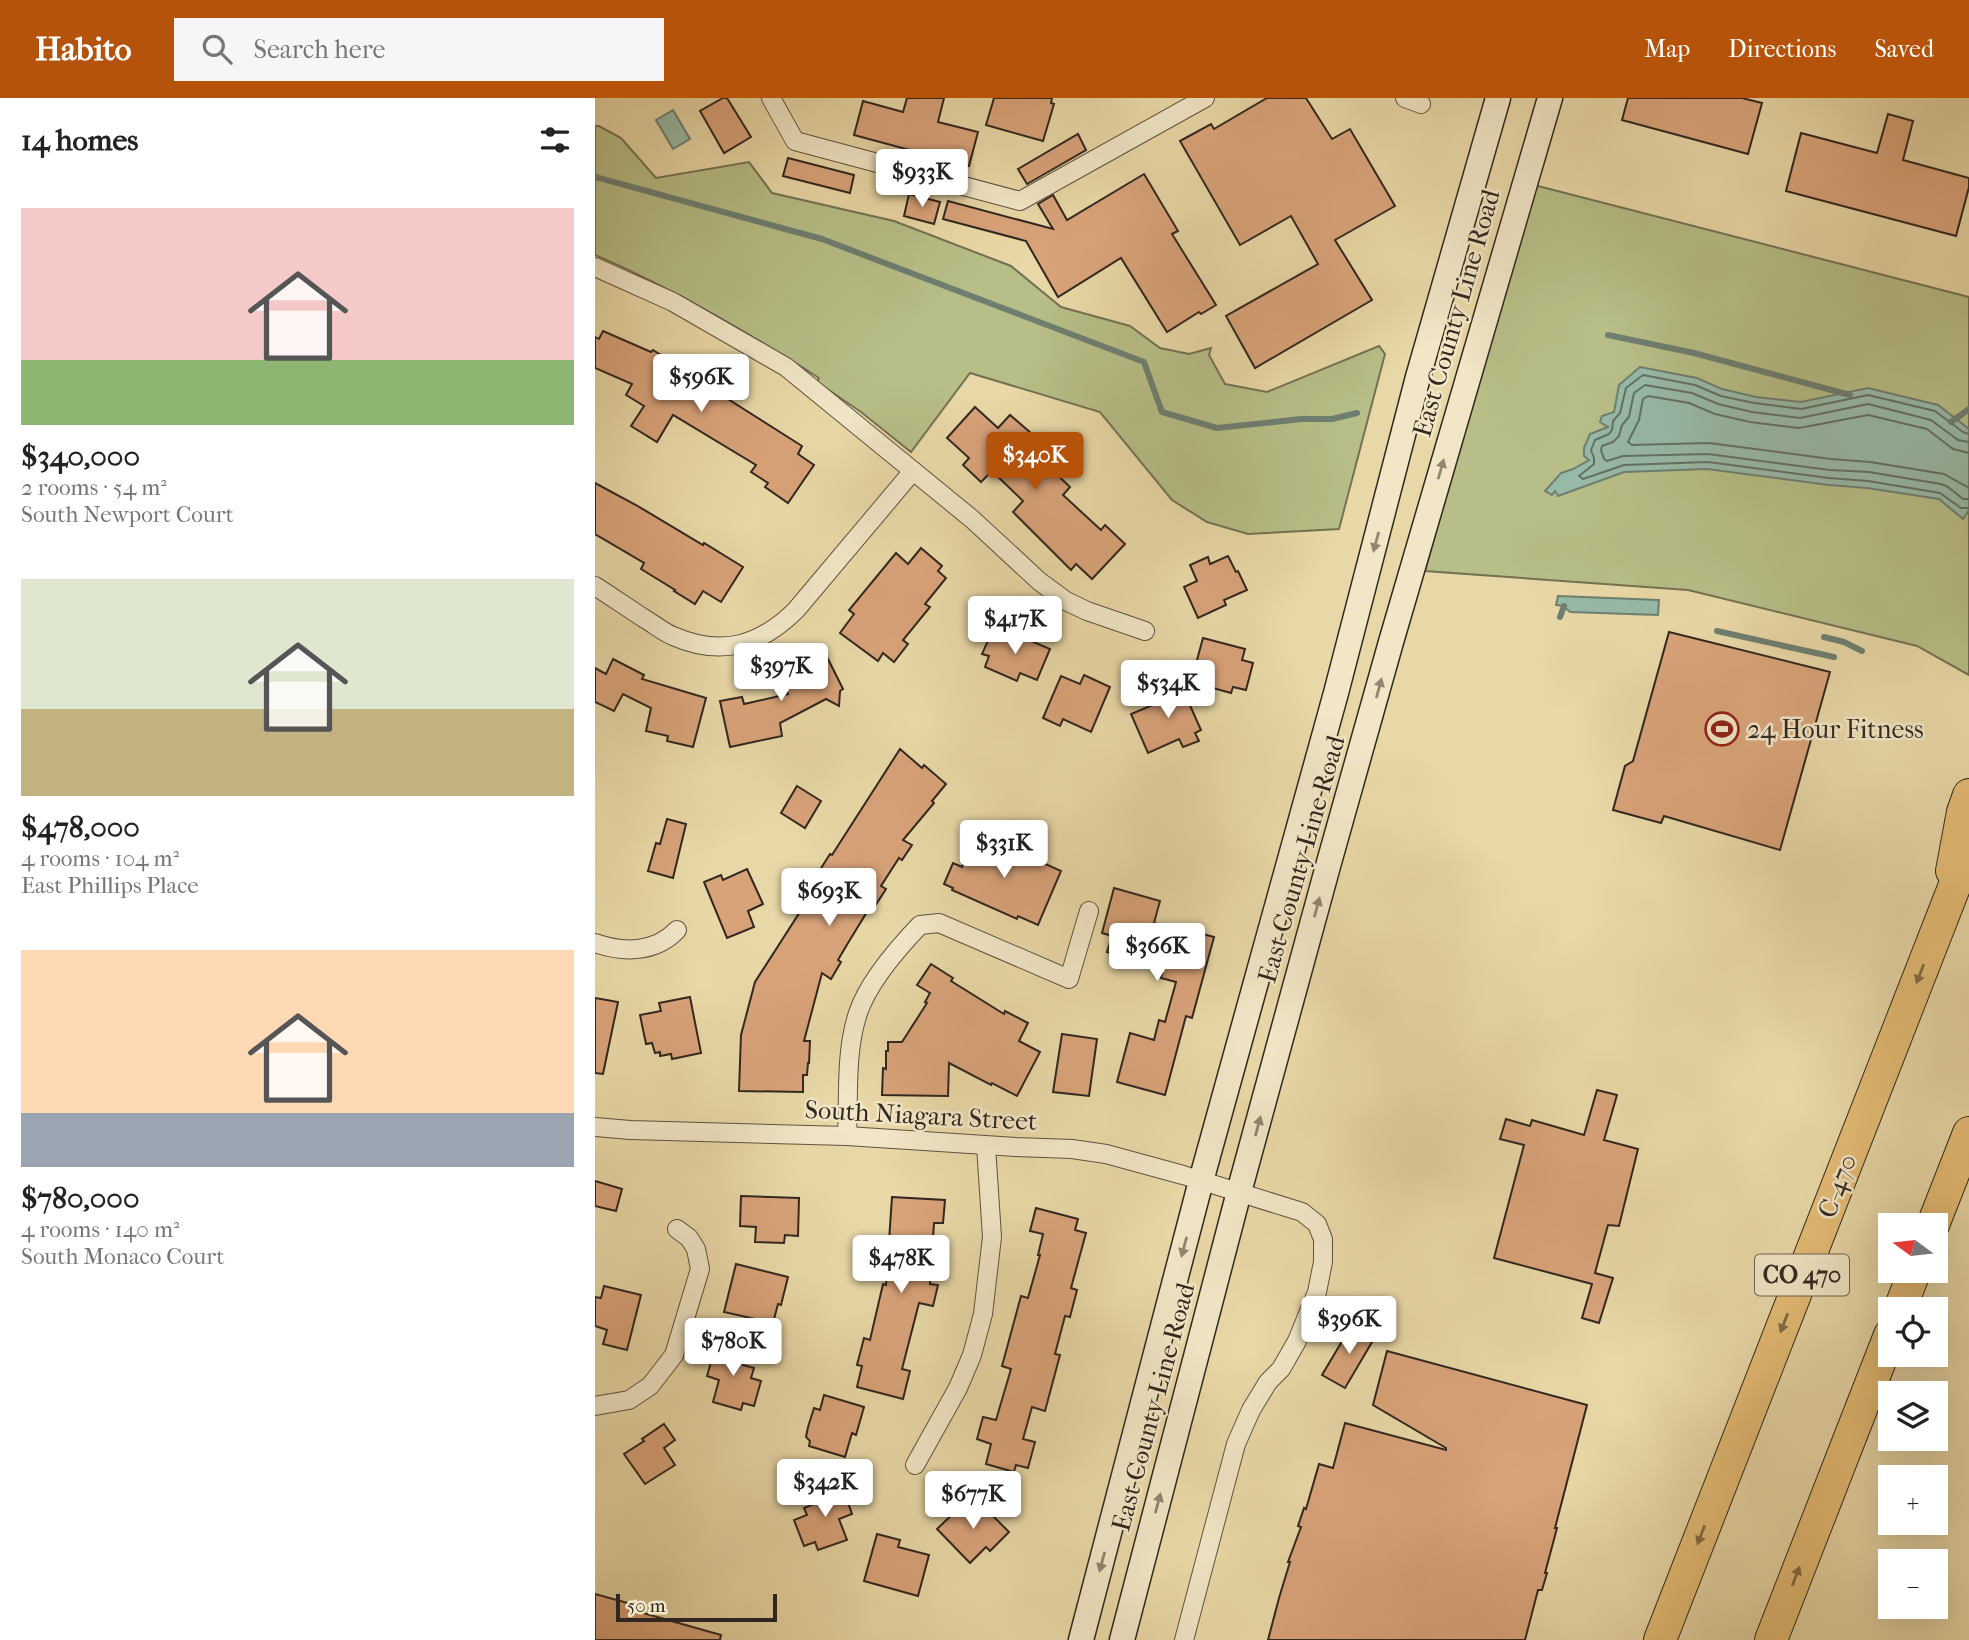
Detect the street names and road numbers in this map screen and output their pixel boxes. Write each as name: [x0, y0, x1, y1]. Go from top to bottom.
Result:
street label: East County Line Road: [1406, 185, 1507, 440]
street label: East County Line Road: [1251, 731, 1352, 986]
street label: South Niagara Street: [804, 1094, 1039, 1137]
street label: C-470: [1811, 1150, 1864, 1222]
road number: CO 470: [1755, 1254, 1849, 1296]
street label: East County Line Road: [1105, 1279, 1202, 1535]

